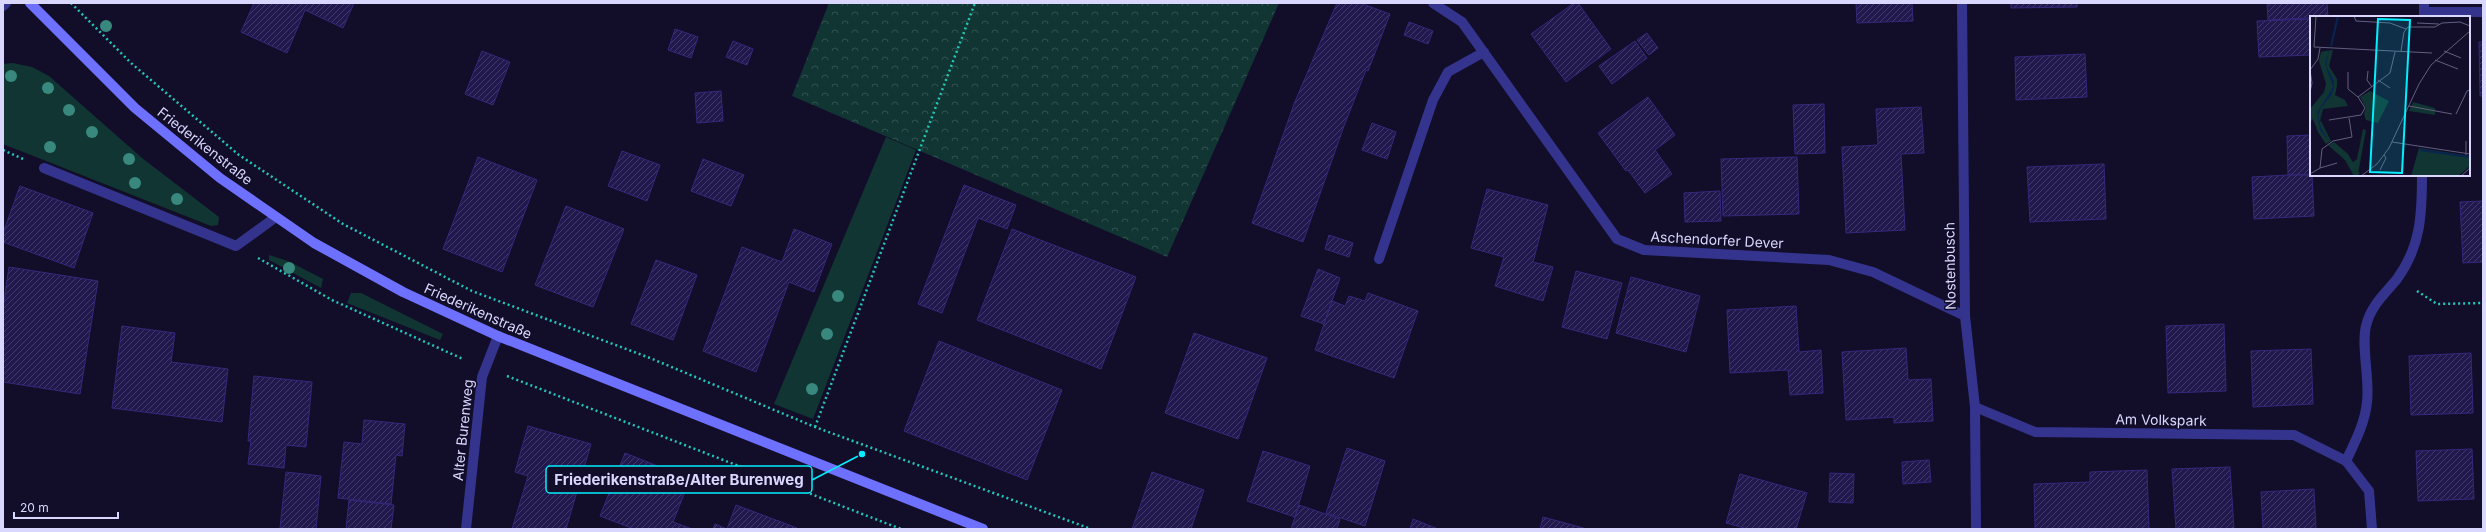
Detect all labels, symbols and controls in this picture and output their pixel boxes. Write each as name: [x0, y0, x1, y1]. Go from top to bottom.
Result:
inset map: [2310, 16, 2470, 176]
street label: Friederikenstraße: [154, 103, 256, 188]
street label: Nostenbusch: [1940, 222, 1959, 310]
street label: Aschendorfer Dever: [1650, 228, 1784, 251]
street label: Friederikenstraße: [422, 279, 535, 342]
street label: Alter Burenweg: [449, 378, 476, 482]
street label: Am Volkspark: [2115, 410, 2207, 429]
callout: Friederikenstraße/Alter Burenweg: [546, 466, 812, 493]
text: Friederikenstraße/Alter Burenweg: [554, 470, 804, 489]
scale bar: [14, 494, 118, 520]
text: 20 m: [20, 500, 49, 515]

